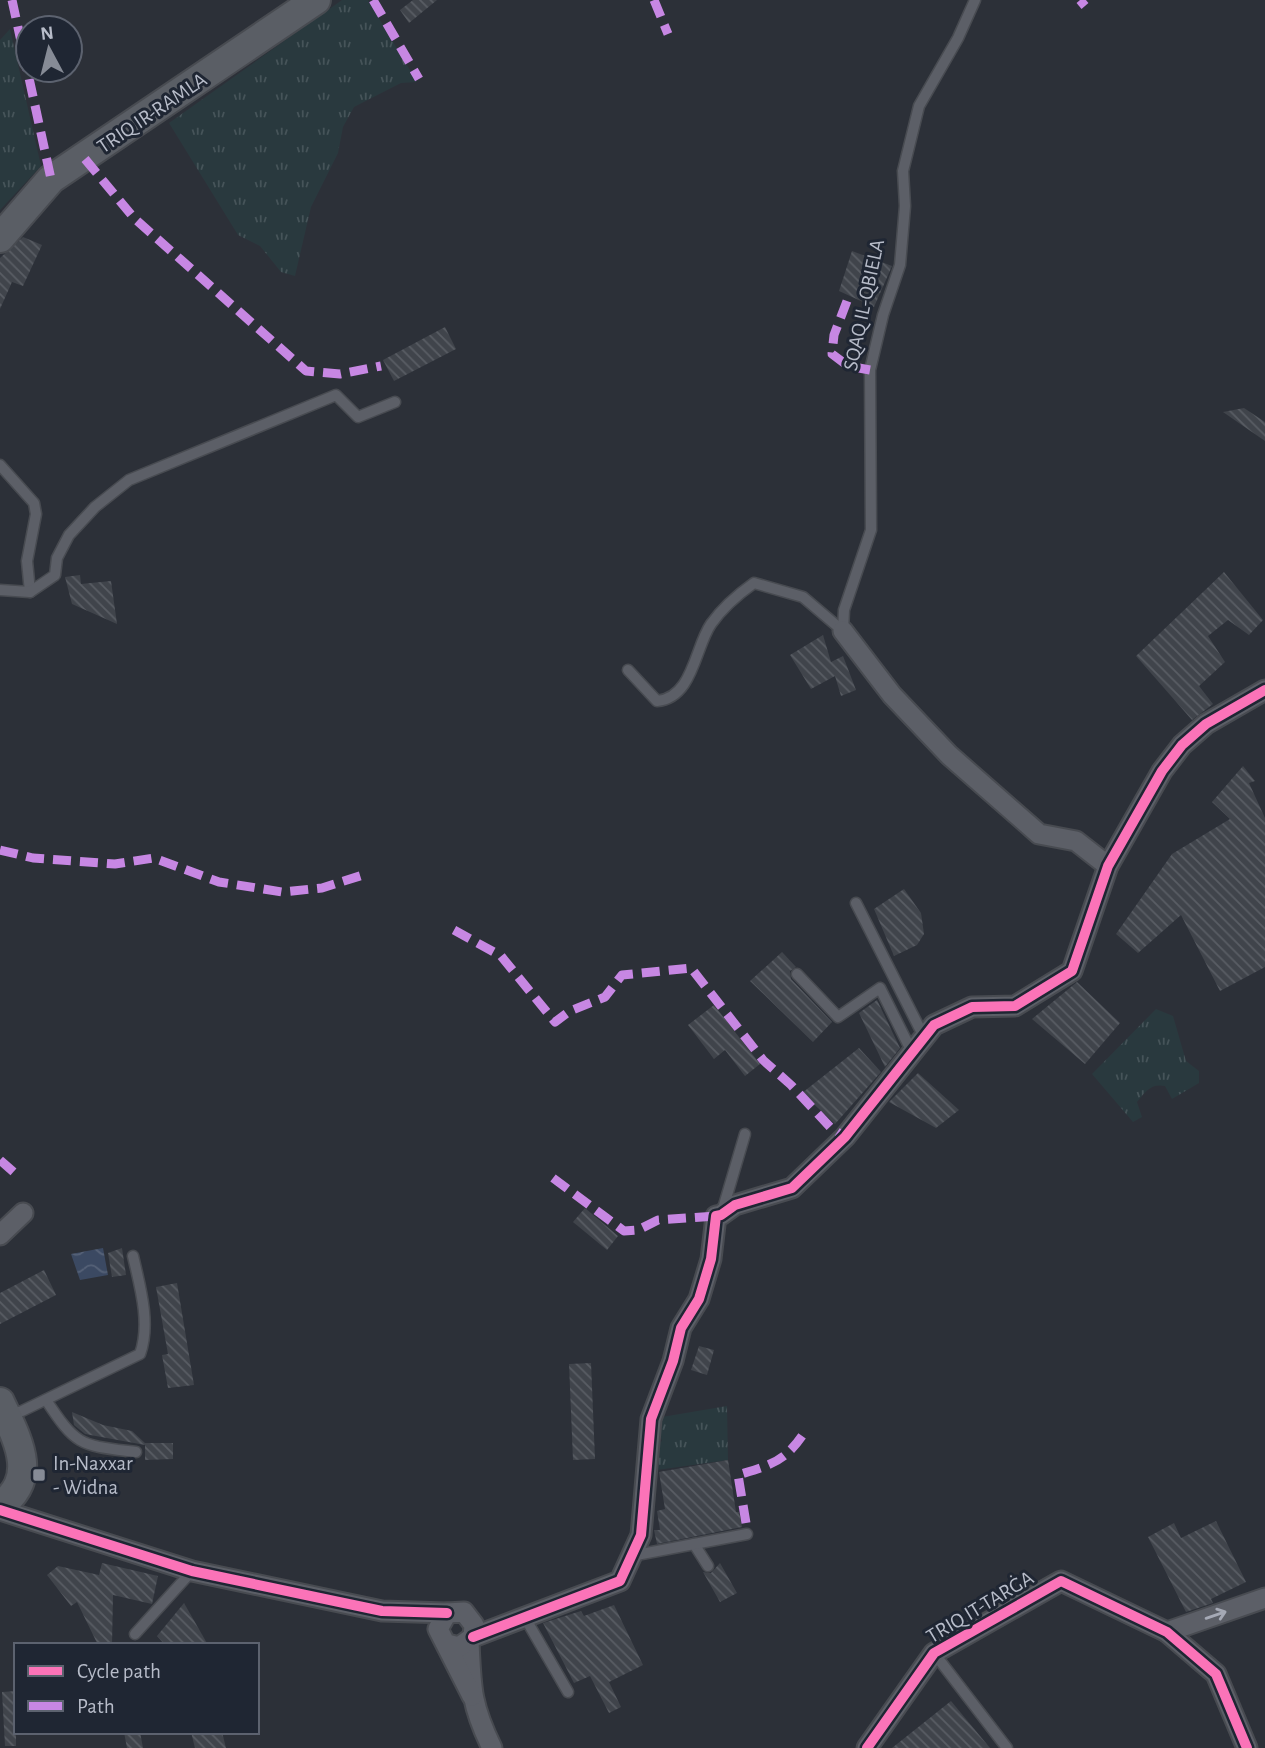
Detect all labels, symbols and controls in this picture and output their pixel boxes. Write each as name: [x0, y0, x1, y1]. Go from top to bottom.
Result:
north arrow: [14, 14, 84, 84]
text: N: [39, 23, 55, 44]
street label: TRIQ IR-RAMLA: [93, 69, 211, 157]
street label: SQAQ IL-QBIELA: [840, 237, 888, 373]
place label: In-Naxxar - Widna: [53, 1453, 133, 1498]
marker: In-Naxxar - Widna: [31, 1467, 47, 1483]
street label: TRIQ IT-TARĠA: [922, 1566, 1037, 1647]
one-way arrow: [1205, 1608, 1227, 1621]
legend: [14, 1643, 259, 1734]
text: Cycle path: [77, 1661, 161, 1682]
text: Path: [77, 1696, 115, 1717]

